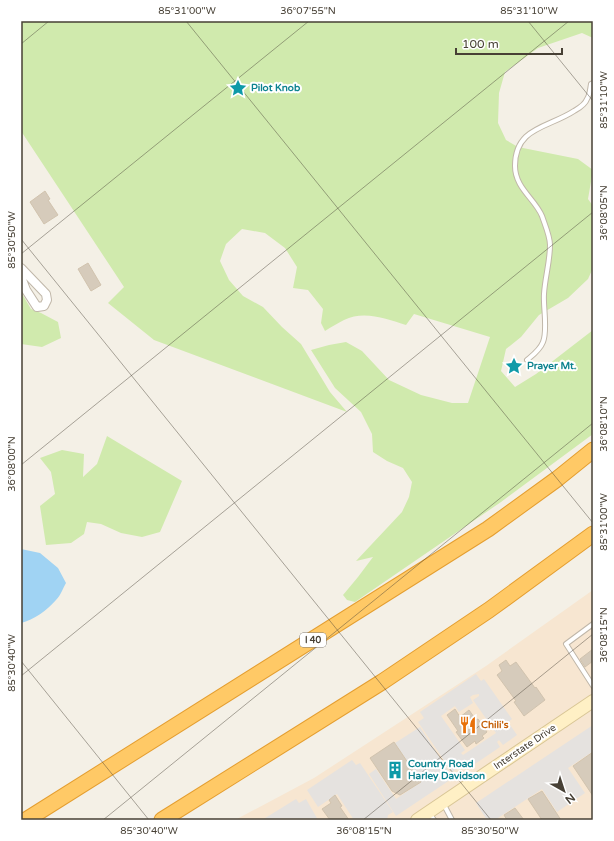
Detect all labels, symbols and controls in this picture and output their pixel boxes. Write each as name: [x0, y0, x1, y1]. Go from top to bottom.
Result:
text: 85°31'00"W: [158, 5, 216, 17]
text: 36°07'55"N: [280, 5, 336, 17]
text: 85°31'10"W: [500, 5, 558, 17]
scale bar: [456, 30, 562, 56]
text: 100 m: [462, 37, 499, 51]
text: 85°31'10"W: [598, 71, 610, 129]
place icon: Pilot Knob: [228, 78, 248, 98]
place label: Pilot Knob: [251, 82, 301, 94]
text: 36°08'05"N: [598, 185, 610, 241]
text: 85°30'50"W: [6, 211, 18, 269]
place icon: Prayer Mt.: [504, 356, 524, 376]
place label: Prayer Mt.: [527, 360, 577, 372]
text: 36°08'10"N: [598, 396, 610, 452]
text: 36°08'00"N: [6, 436, 18, 492]
text: 85°31'00"W: [598, 493, 610, 551]
text: 36°08'15"N: [598, 607, 610, 663]
road number: I 40: [300, 633, 326, 647]
text: 85°30'40"W: [6, 634, 18, 692]
restaurant icon: Chili's: [458, 715, 478, 735]
place label: Chili's: [481, 719, 509, 731]
street label: Interstate Drive: [492, 722, 559, 772]
place label: Country Road Harley Davidson: [408, 758, 485, 782]
building icon: Country Road Harley Davidson: [385, 760, 405, 780]
north arrow: [544, 771, 584, 811]
text: N: [562, 791, 578, 806]
text: 85°30'40"W: [120, 825, 178, 837]
text: 36°08'15"N: [336, 825, 392, 837]
text: 85°30'50"W: [461, 825, 519, 837]

